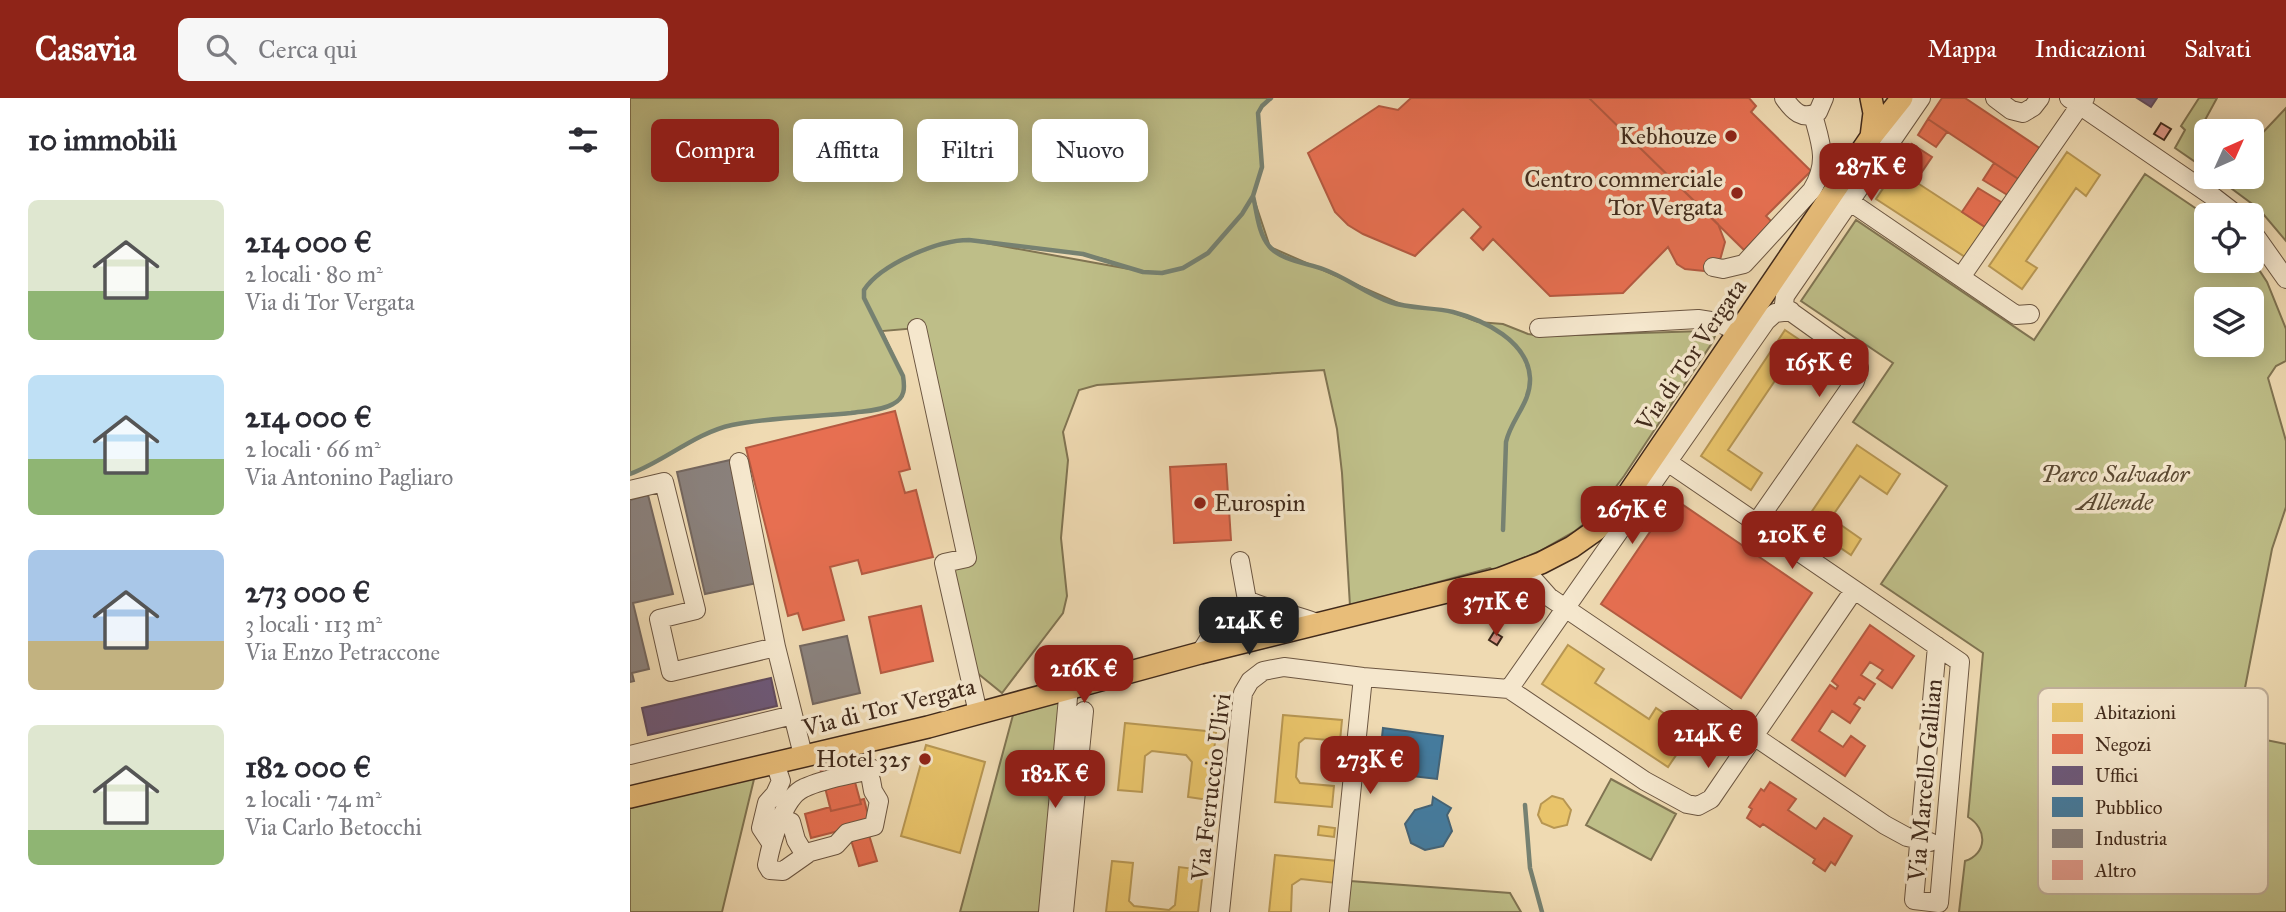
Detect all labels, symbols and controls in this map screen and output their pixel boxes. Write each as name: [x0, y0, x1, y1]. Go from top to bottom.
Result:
search box: [178, 18, 668, 81]
text: Casavia: [35, 29, 136, 69]
icon: search: [202, 30, 240, 68]
text: Cerca qui: [258, 33, 357, 65]
text: Mappa: [1928, 34, 1997, 64]
text: Indicazioni: [2035, 34, 2146, 64]
text: Salvati: [2184, 34, 2251, 64]
chip: Compra: [651, 119, 779, 182]
chip: Affitta: [793, 119, 903, 182]
chip: Filtri: [917, 119, 1018, 182]
chip: Nuovo: [1032, 119, 1148, 182]
north arrow: [2194, 119, 2264, 189]
map controls: [2194, 119, 2264, 357]
icon: filters: [564, 121, 602, 159]
place label: Kebhouze: [1619, 121, 1717, 151]
text: 10 immobili: [28, 122, 177, 158]
marker: Kebhouze: [1723, 128, 1739, 144]
pin: 287K €: [1814, 144, 1928, 203]
text: 287K €: [1835, 152, 1907, 180]
place label: Centro commerciale Tor Vergata: [1524, 164, 1724, 222]
marker: Centro commerciale Tor Vergata: [1729, 185, 1745, 201]
button: locate: [2194, 203, 2264, 273]
text: 214 000 €: [245, 224, 372, 260]
icon: home: [84, 228, 168, 312]
text: 2 locali · 80 m²: [245, 260, 383, 288]
street label: Via di Tor Vergata: [1628, 272, 1753, 438]
button: layers: [2194, 287, 2264, 357]
text: Via di Tor Vergata: [245, 288, 415, 316]
pin: 165K €: [1762, 340, 1876, 399]
text: 165K €: [1786, 348, 1852, 376]
text: 214 000 €: [245, 399, 372, 435]
icon: home: [84, 403, 168, 487]
text: 2 locali · 66 m²: [245, 435, 381, 463]
park label: Parco Salvador Allende: [2041, 459, 2191, 517]
text: Via Antonino Pagliaro: [245, 463, 453, 491]
pin: 267K €: [1575, 486, 1689, 546]
place label: Eurospin: [1214, 488, 1305, 518]
marker: Eurospin: [1192, 495, 1208, 511]
text: 267K €: [1597, 495, 1667, 523]
pin: 210K €: [1735, 512, 1849, 571]
text: 210K €: [1758, 520, 1826, 548]
text: 273 000 €: [245, 574, 371, 610]
icon: home: [84, 578, 168, 662]
pin: 371K €: [1439, 578, 1553, 638]
text: 371K €: [1463, 587, 1529, 615]
pin: 214K €: [1192, 598, 1306, 657]
text: 214K €: [1215, 606, 1283, 634]
text: 3 locali · 113 m²: [245, 610, 382, 638]
text: Via Enzo Petraccone: [245, 638, 440, 666]
pin: 216K €: [1027, 646, 1141, 705]
text: 216K €: [1050, 654, 1118, 682]
street label: Via di Tor Vergata: [798, 671, 979, 743]
street label: Via Marcello Gallian: [1901, 677, 1949, 884]
legend: [2038, 688, 2268, 894]
street label: Via Ferruccio Ulivi: [1184, 691, 1237, 884]
text: Abitazioni: [2094, 701, 2176, 724]
pin: 214K €: [1651, 710, 1765, 770]
text: 214K €: [1674, 719, 1742, 747]
text: Negozi: [2095, 733, 2151, 757]
pin: 273K €: [1313, 736, 1427, 796]
place label: Hotel 325: [816, 744, 911, 774]
text: 273K €: [1336, 745, 1404, 773]
text: 182 000 €: [245, 749, 371, 785]
pin: 182K €: [998, 750, 1112, 810]
marker: Hotel 325: [917, 751, 933, 767]
icon: home: [84, 753, 168, 837]
text: 182K €: [1021, 759, 1089, 787]
text: Uffici: [2095, 764, 2138, 787]
text: 2 locali · 74 m²: [245, 785, 382, 813]
text: Pubblico: [2095, 796, 2163, 819]
text: Via Carlo Betocchi: [245, 813, 422, 841]
text: Industria: [2095, 827, 2168, 850]
text: Altro: [2094, 859, 2137, 882]

